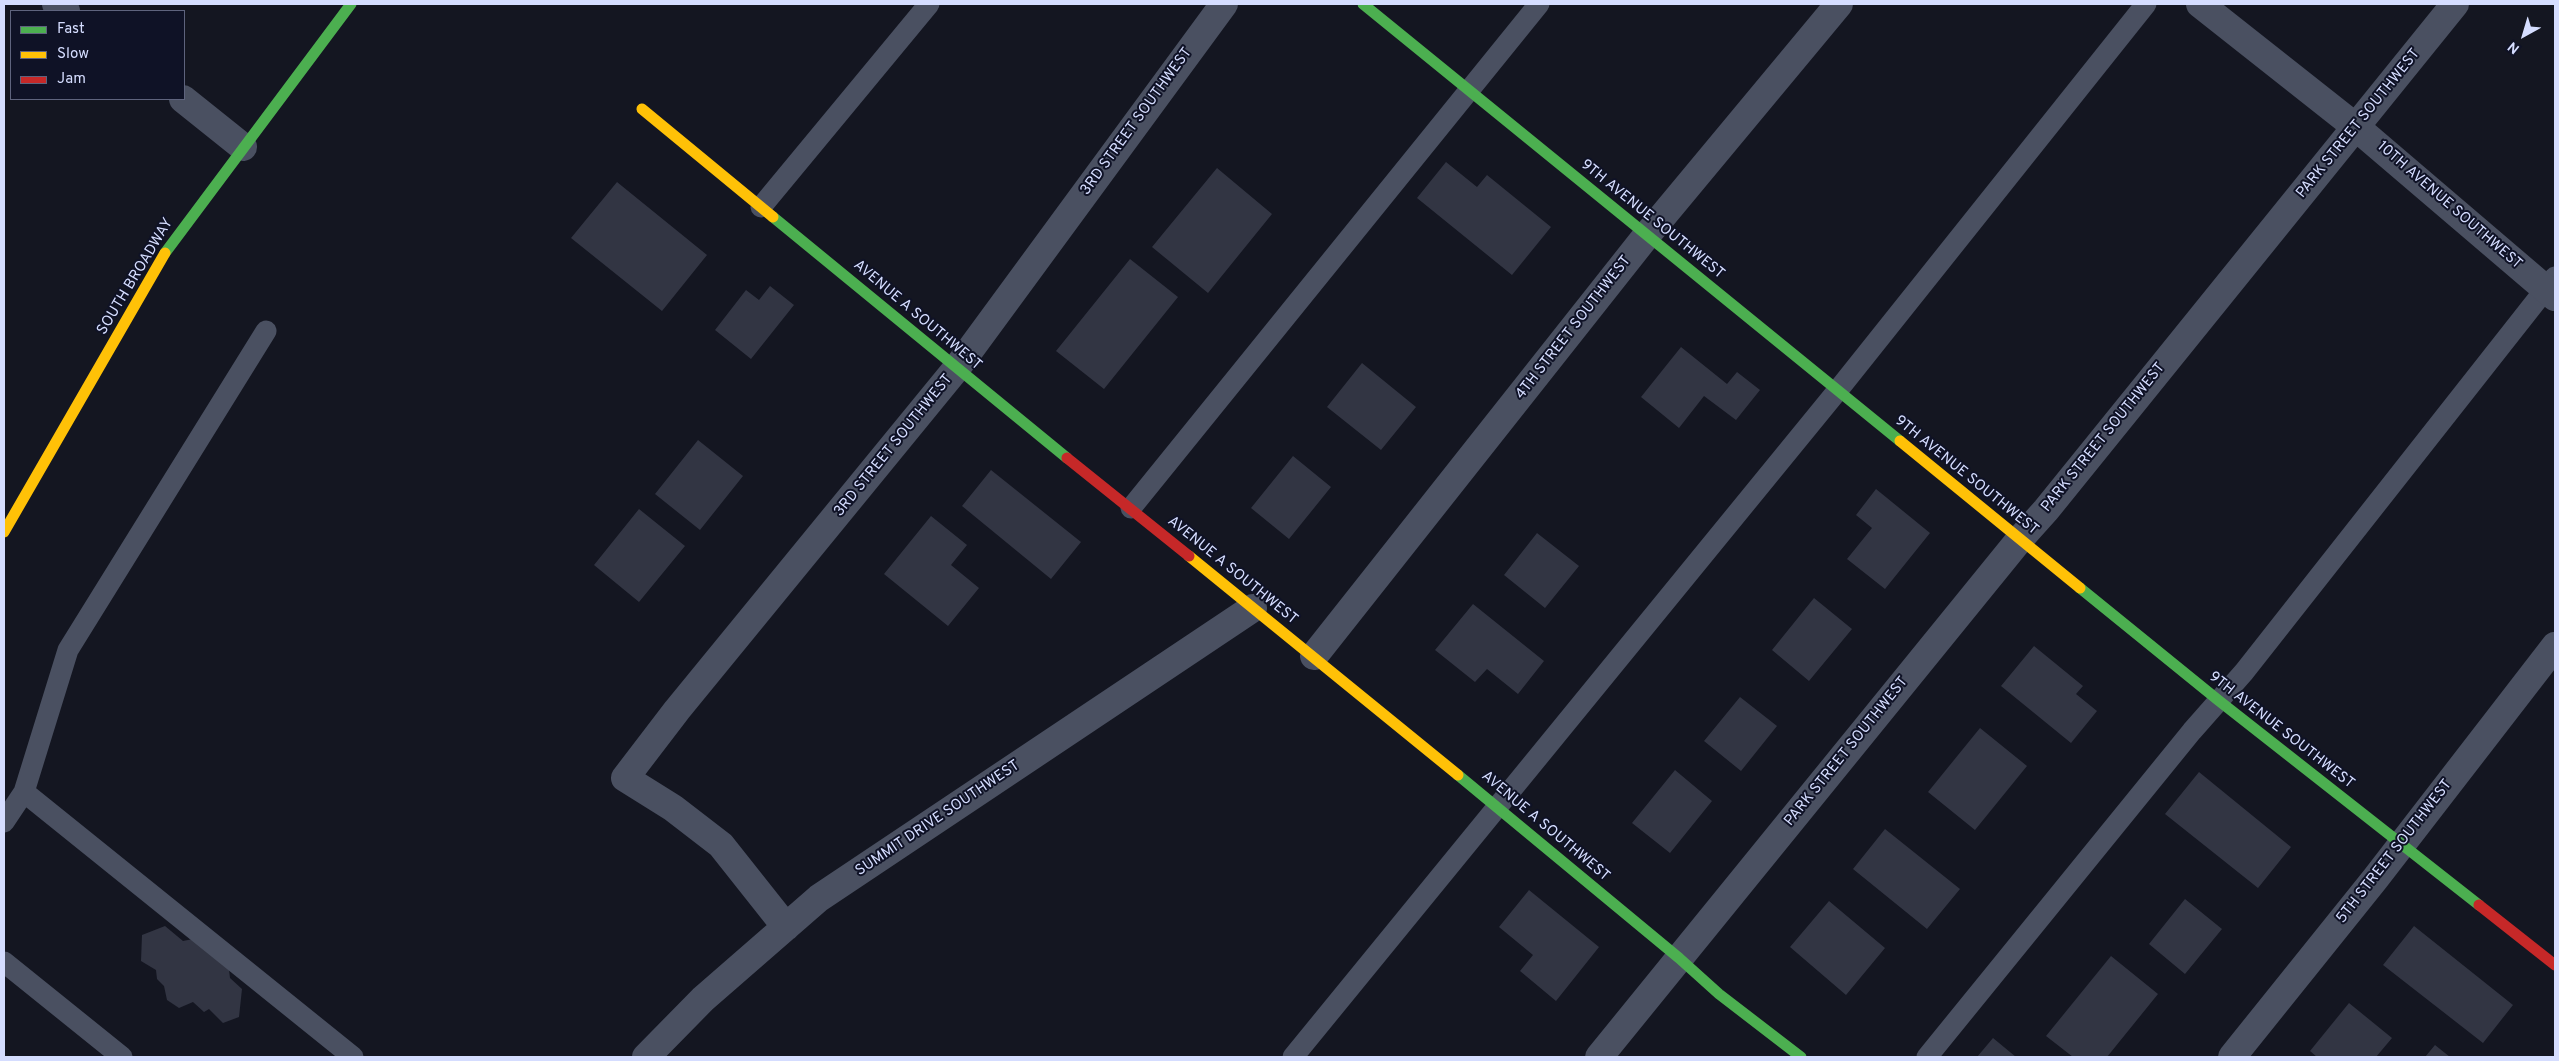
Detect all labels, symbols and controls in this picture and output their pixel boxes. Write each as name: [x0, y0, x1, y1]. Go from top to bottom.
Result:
legend: [10, 10, 185, 100]
north arrow: [2499, 10, 2549, 60]
text: Fast: [57, 20, 85, 39]
text: N: [2505, 37, 2524, 57]
text: Slow: [57, 45, 89, 64]
street label: 3RD STREET SOUTHWEST: [1077, 45, 1197, 199]
street label: PARK STREET SOUTHWEST: [2293, 46, 2425, 202]
text: Jam: [57, 70, 86, 89]
street label: 10TH AVENUE SOUTHWEST: [2373, 138, 2525, 274]
street label: 9TH AVENUE SOUTHWEST: [1576, 156, 1728, 284]
street label: SOUTH BROADWAY: [94, 215, 178, 339]
street label: 4TH STREET SOUTHWEST: [1512, 253, 1636, 403]
street label: AVENUE A SOUTHWEST: [849, 257, 985, 375]
street label: PARK STREET SOUTHWEST: [2038, 360, 2170, 516]
street label: 3RD STREET SOUTHWEST: [831, 371, 957, 521]
street label: 9TH AVENUE SOUTHWEST: [1890, 412, 2042, 540]
street label: AVENUE A SOUTHWEST: [1163, 513, 1301, 629]
street label: 9TH AVENUE SOUTHWEST: [2205, 669, 2357, 793]
street label: PARK STREET SOUTHWEST: [1781, 674, 1913, 830]
street label: SUMMIT DRIVE SOUTHWEST: [852, 757, 1024, 881]
street label: AVENUE A SOUTHWEST: [1477, 768, 1613, 886]
street label: 5TH STREET SOUTHWEST: [2333, 777, 2457, 927]

